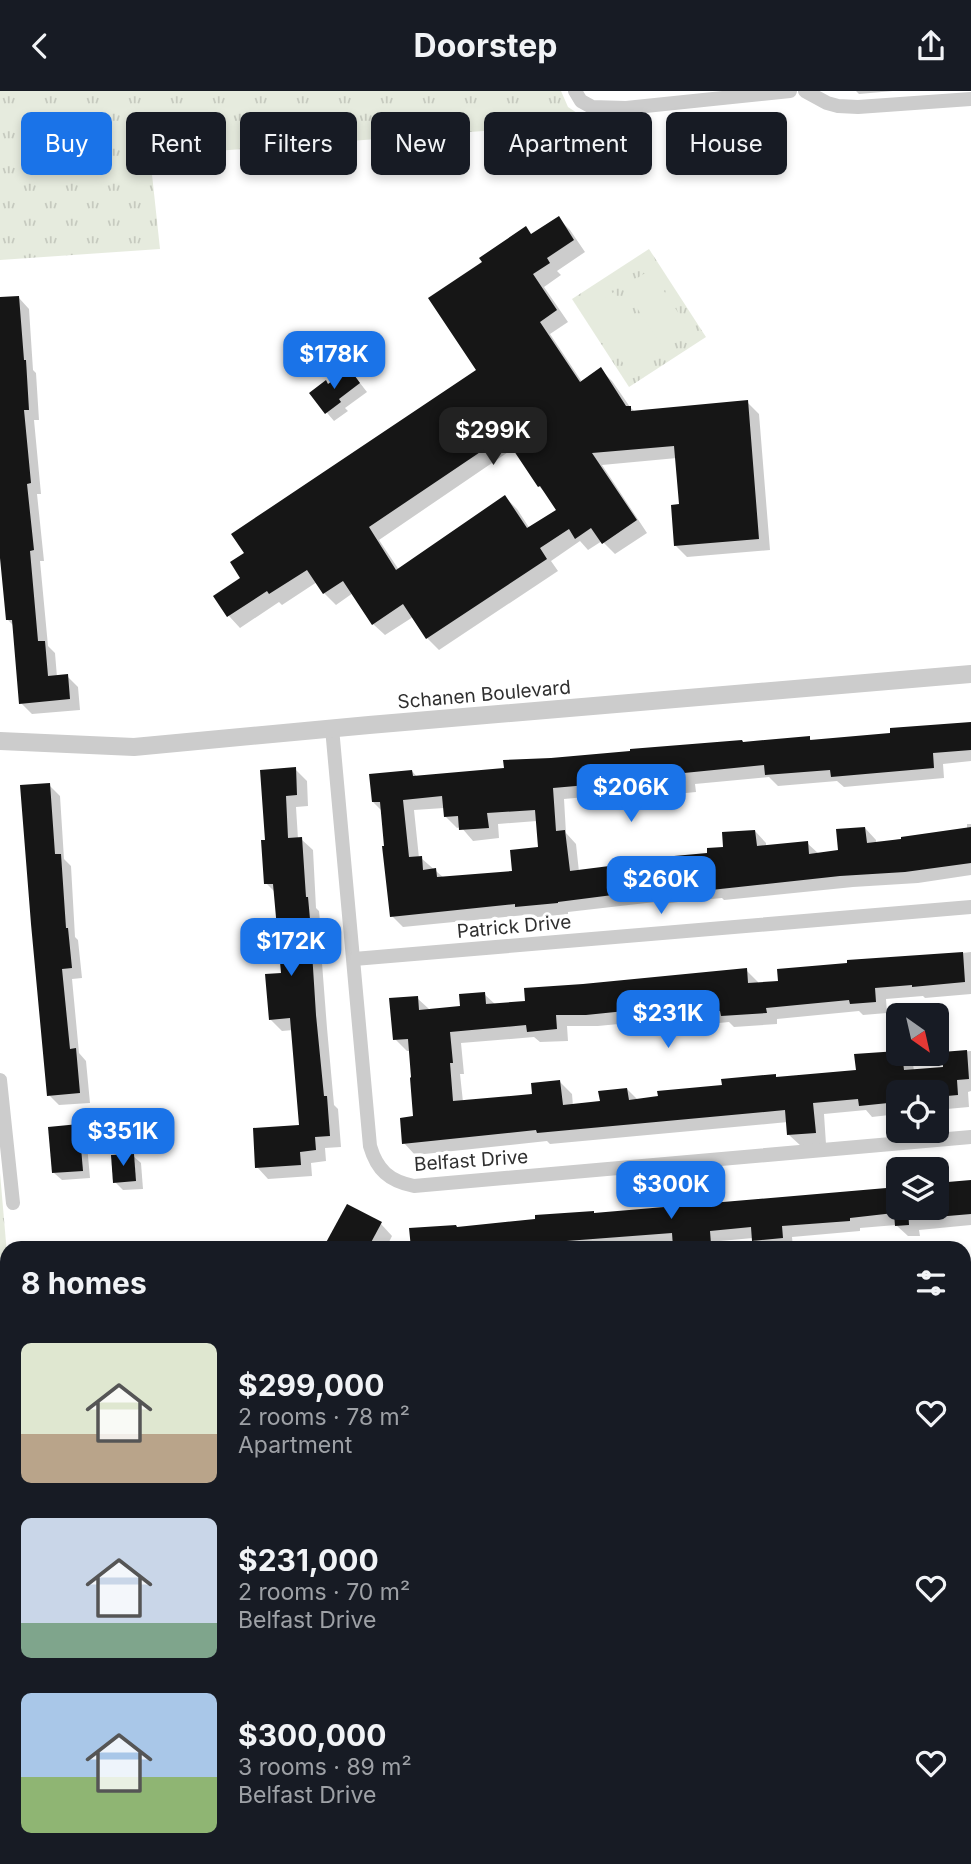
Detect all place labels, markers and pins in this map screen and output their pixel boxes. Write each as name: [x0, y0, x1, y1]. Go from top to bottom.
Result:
pin: $178K: [285, 331, 383, 391]
pin: $299K: [444, 407, 542, 467]
pin: $206K: [582, 765, 680, 824]
pin: $260K: [612, 857, 710, 916]
pin: $172K: [242, 919, 340, 978]
pin: $231K: [619, 991, 717, 1050]
pin: $351K: [74, 1109, 172, 1168]
pin: $300K: [622, 1161, 720, 1221]

